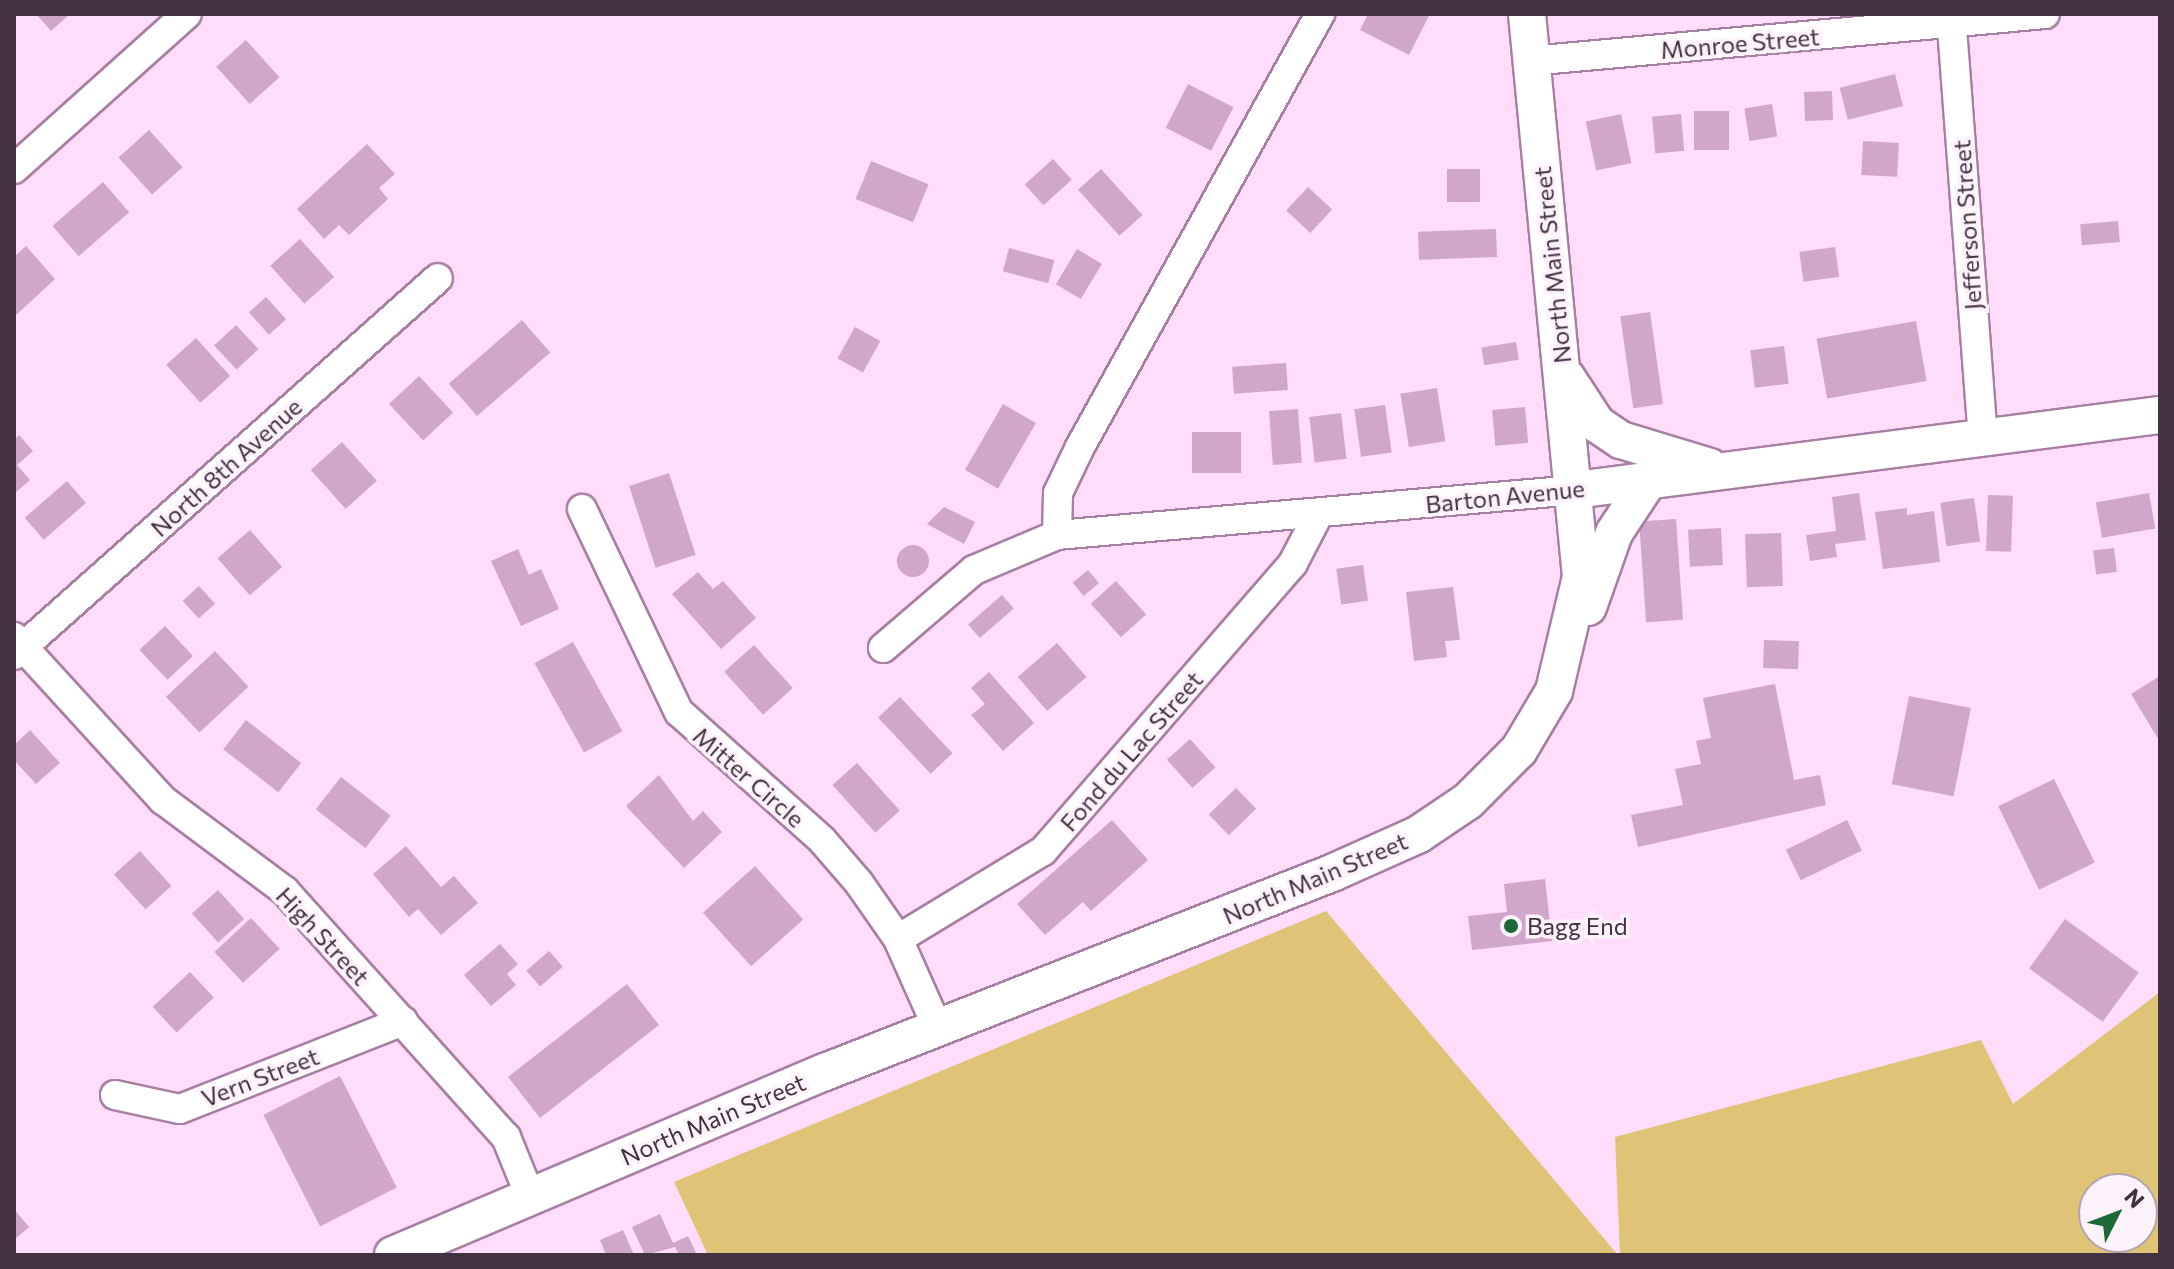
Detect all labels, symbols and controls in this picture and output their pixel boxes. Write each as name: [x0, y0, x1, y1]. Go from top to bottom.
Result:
street label: Monroe Street: [1659, 22, 1821, 64]
street label: Jefferson Street: [1947, 139, 1987, 311]
street label: North Main Street: [1527, 165, 1577, 365]
street label: North 8th Avenue: [145, 392, 307, 542]
street label: Barton Avenue: [1424, 473, 1586, 519]
street label: Fond du Lac Street: [1054, 665, 1208, 837]
street label: Mitter Circle: [688, 721, 810, 833]
street label: North Main Street: [1218, 826, 1412, 930]
street label: High Street: [270, 881, 376, 991]
place label: Bagg End: [1527, 912, 1628, 940]
marker: Bagg End: [1502, 917, 1520, 935]
street label: Vern Street: [197, 1041, 323, 1113]
street label: North Main Street: [616, 1067, 810, 1171]
north arrow: [2078, 1173, 2158, 1253]
text: N: [2119, 1183, 2150, 1213]

